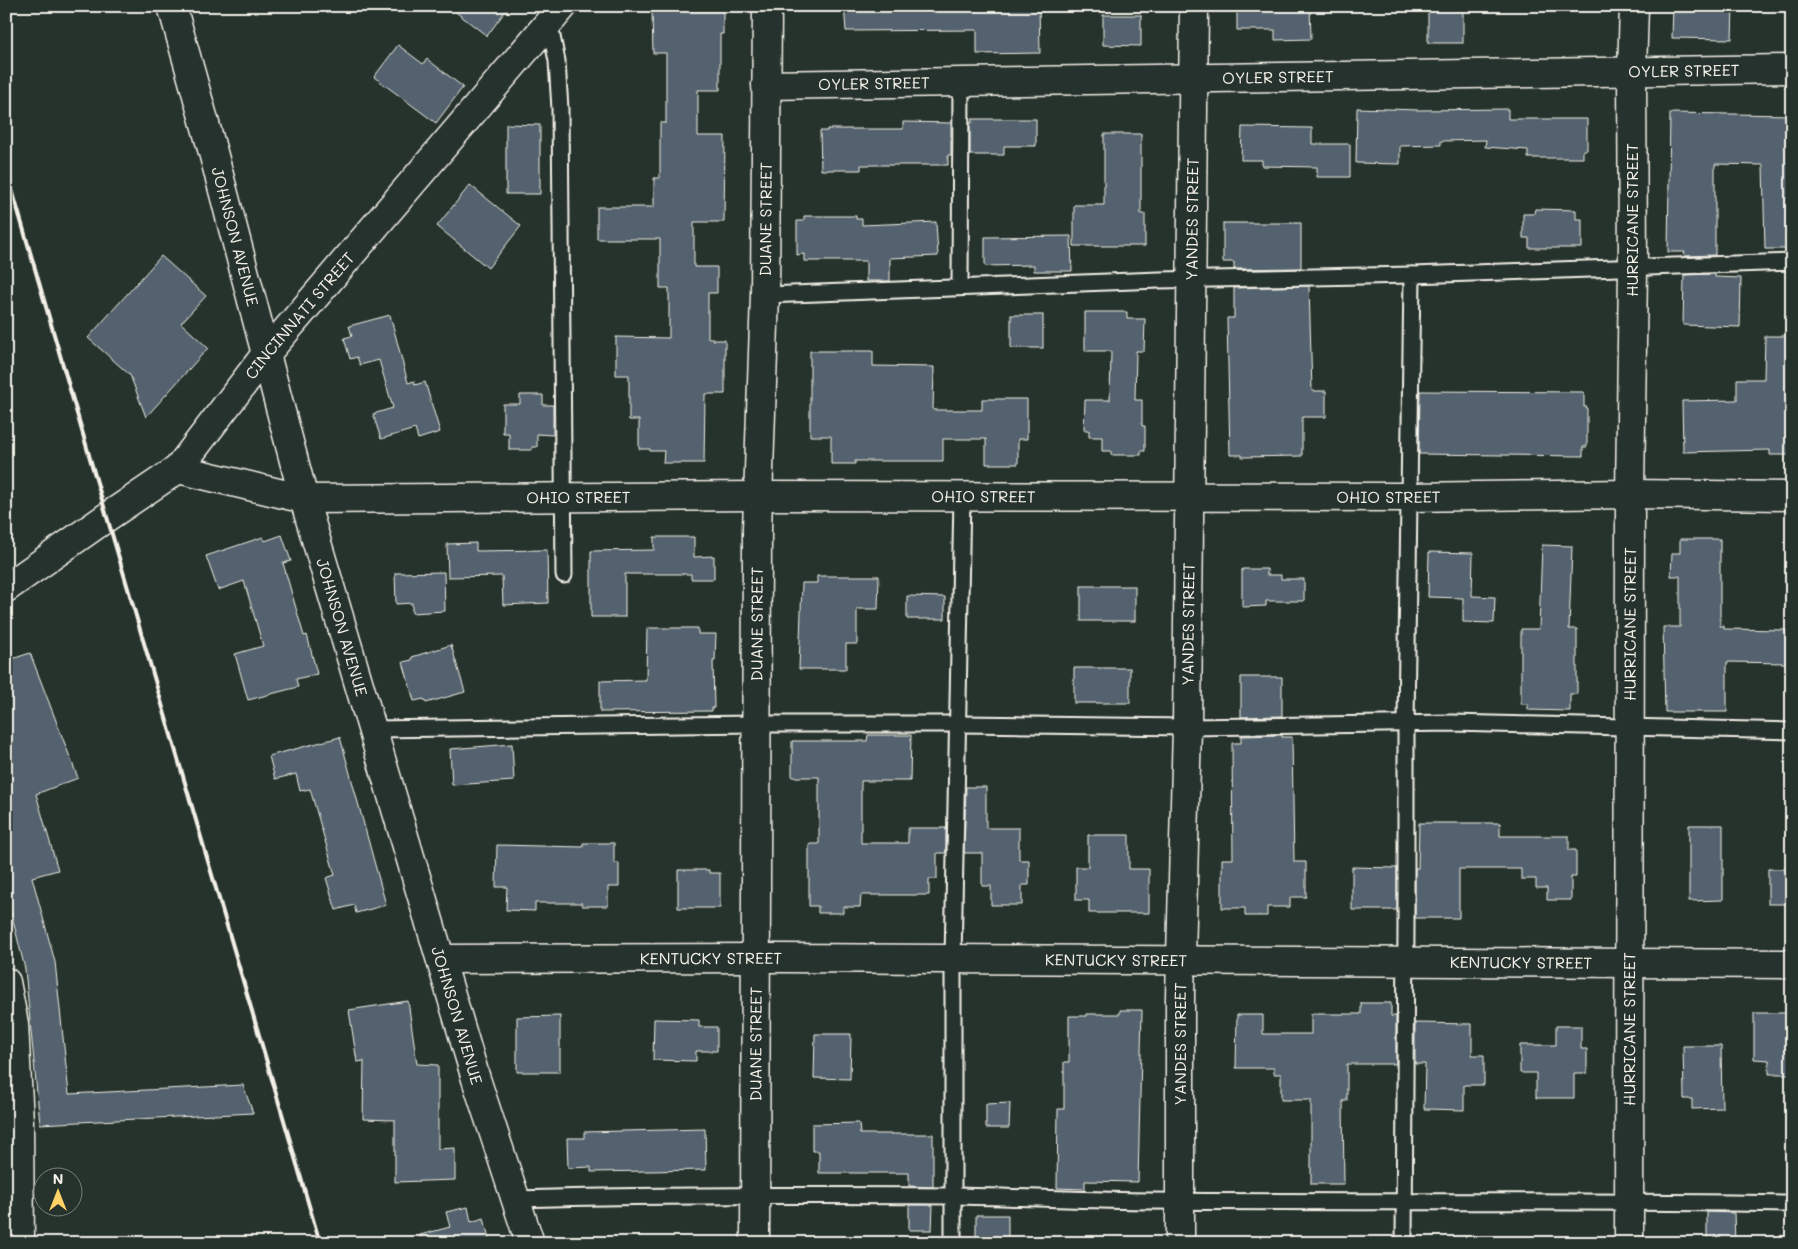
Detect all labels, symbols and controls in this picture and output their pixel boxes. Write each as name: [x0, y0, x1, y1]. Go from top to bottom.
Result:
street label: OYLER STREET: [1628, 59, 1740, 82]
street label: OYLER STREET: [1222, 65, 1334, 88]
street label: OYLER STREET: [818, 71, 930, 94]
street label: HURRICANE STREET: [1621, 143, 1642, 297]
street label: YANDES STREET: [1180, 157, 1203, 281]
street label: DUANE STREET: [754, 162, 776, 276]
street label: JOHNSON AVENUE: [207, 164, 264, 308]
street label: CINCINNATI STREET: [240, 247, 359, 383]
street label: OHIO STREET: [931, 485, 1036, 506]
street label: OHIO STREET: [526, 486, 631, 508]
street label: OHIO STREET: [1336, 486, 1441, 507]
street label: HURRICANE STREET: [1619, 547, 1640, 701]
street label: JOHNSON AVENUE: [312, 555, 373, 699]
street label: YANDES STREET: [1176, 562, 1199, 686]
street label: DUANE STREET: [746, 567, 767, 681]
street label: JOHNSON AVENUE: [427, 944, 488, 1087]
street label: KENTUCKY STREET: [640, 947, 782, 968]
street label: KENTUCKY STREET: [1045, 949, 1187, 970]
street label: KENTUCKY STREET: [1450, 951, 1592, 973]
street label: HURRICANE STREET: [1618, 952, 1639, 1106]
street label: YANDES STREET: [1169, 982, 1190, 1106]
street label: DUANE STREET: [744, 987, 766, 1101]
north arrow: [32, 1166, 82, 1216]
text: N: [53, 1169, 63, 1188]

